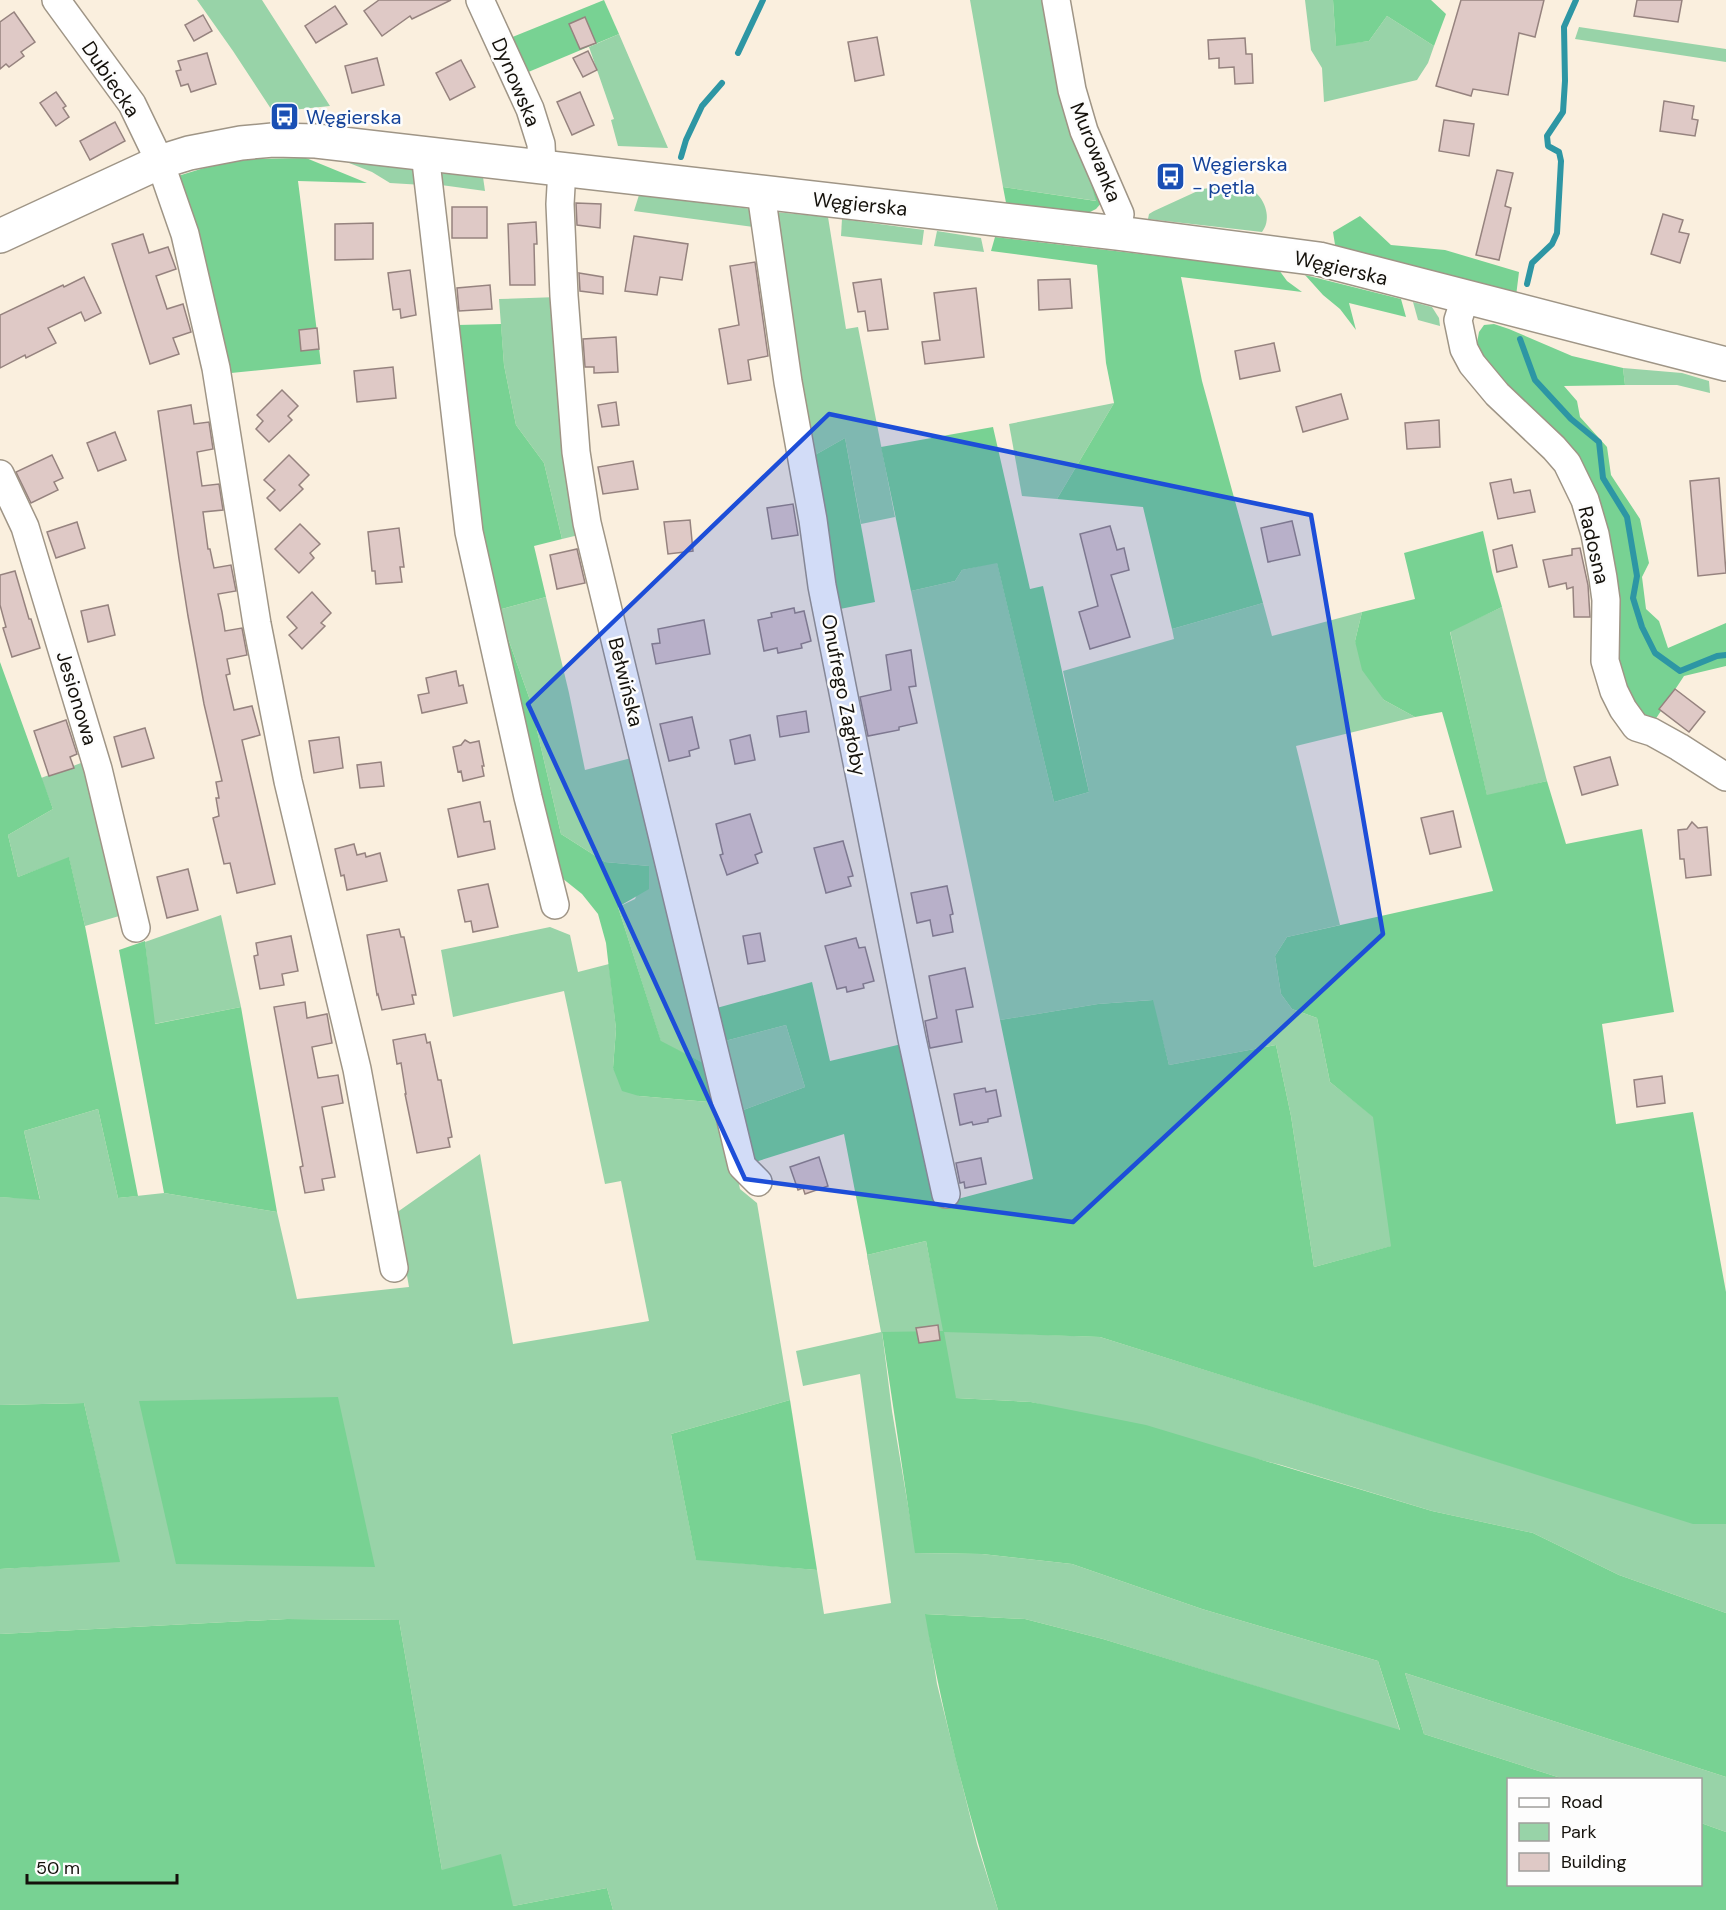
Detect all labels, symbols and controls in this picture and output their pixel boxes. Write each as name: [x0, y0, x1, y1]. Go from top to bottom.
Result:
street label: Dynowska: [486, 34, 546, 130]
street label: Dubiecka: [76, 36, 146, 122]
street label: Murowanka: [1064, 98, 1128, 206]
bus stop icon: Węgierska: [269, 101, 301, 133]
place label: Węgierska: [306, 104, 401, 130]
place label: Węgierska - pętla: [1192, 151, 1287, 200]
bus stop icon: Węgierska - pętla: [1155, 160, 1187, 192]
street label: Węgierska: [811, 186, 909, 222]
street label: Węgierska: [1292, 245, 1390, 291]
street label: Radosna: [1572, 503, 1616, 587]
street label: Onufrego Zagłoby: [816, 612, 872, 778]
street label: Bełwińska: [602, 635, 650, 729]
street label: Jesionowa: [50, 648, 104, 748]
legend: [1507, 1778, 1702, 1886]
text: Road: [1561, 1790, 1603, 1814]
text: Park: [1561, 1820, 1597, 1844]
scale bar: [27, 1847, 177, 1885]
text: Building: [1561, 1850, 1626, 1874]
text: 50 m: [36, 1856, 80, 1880]

